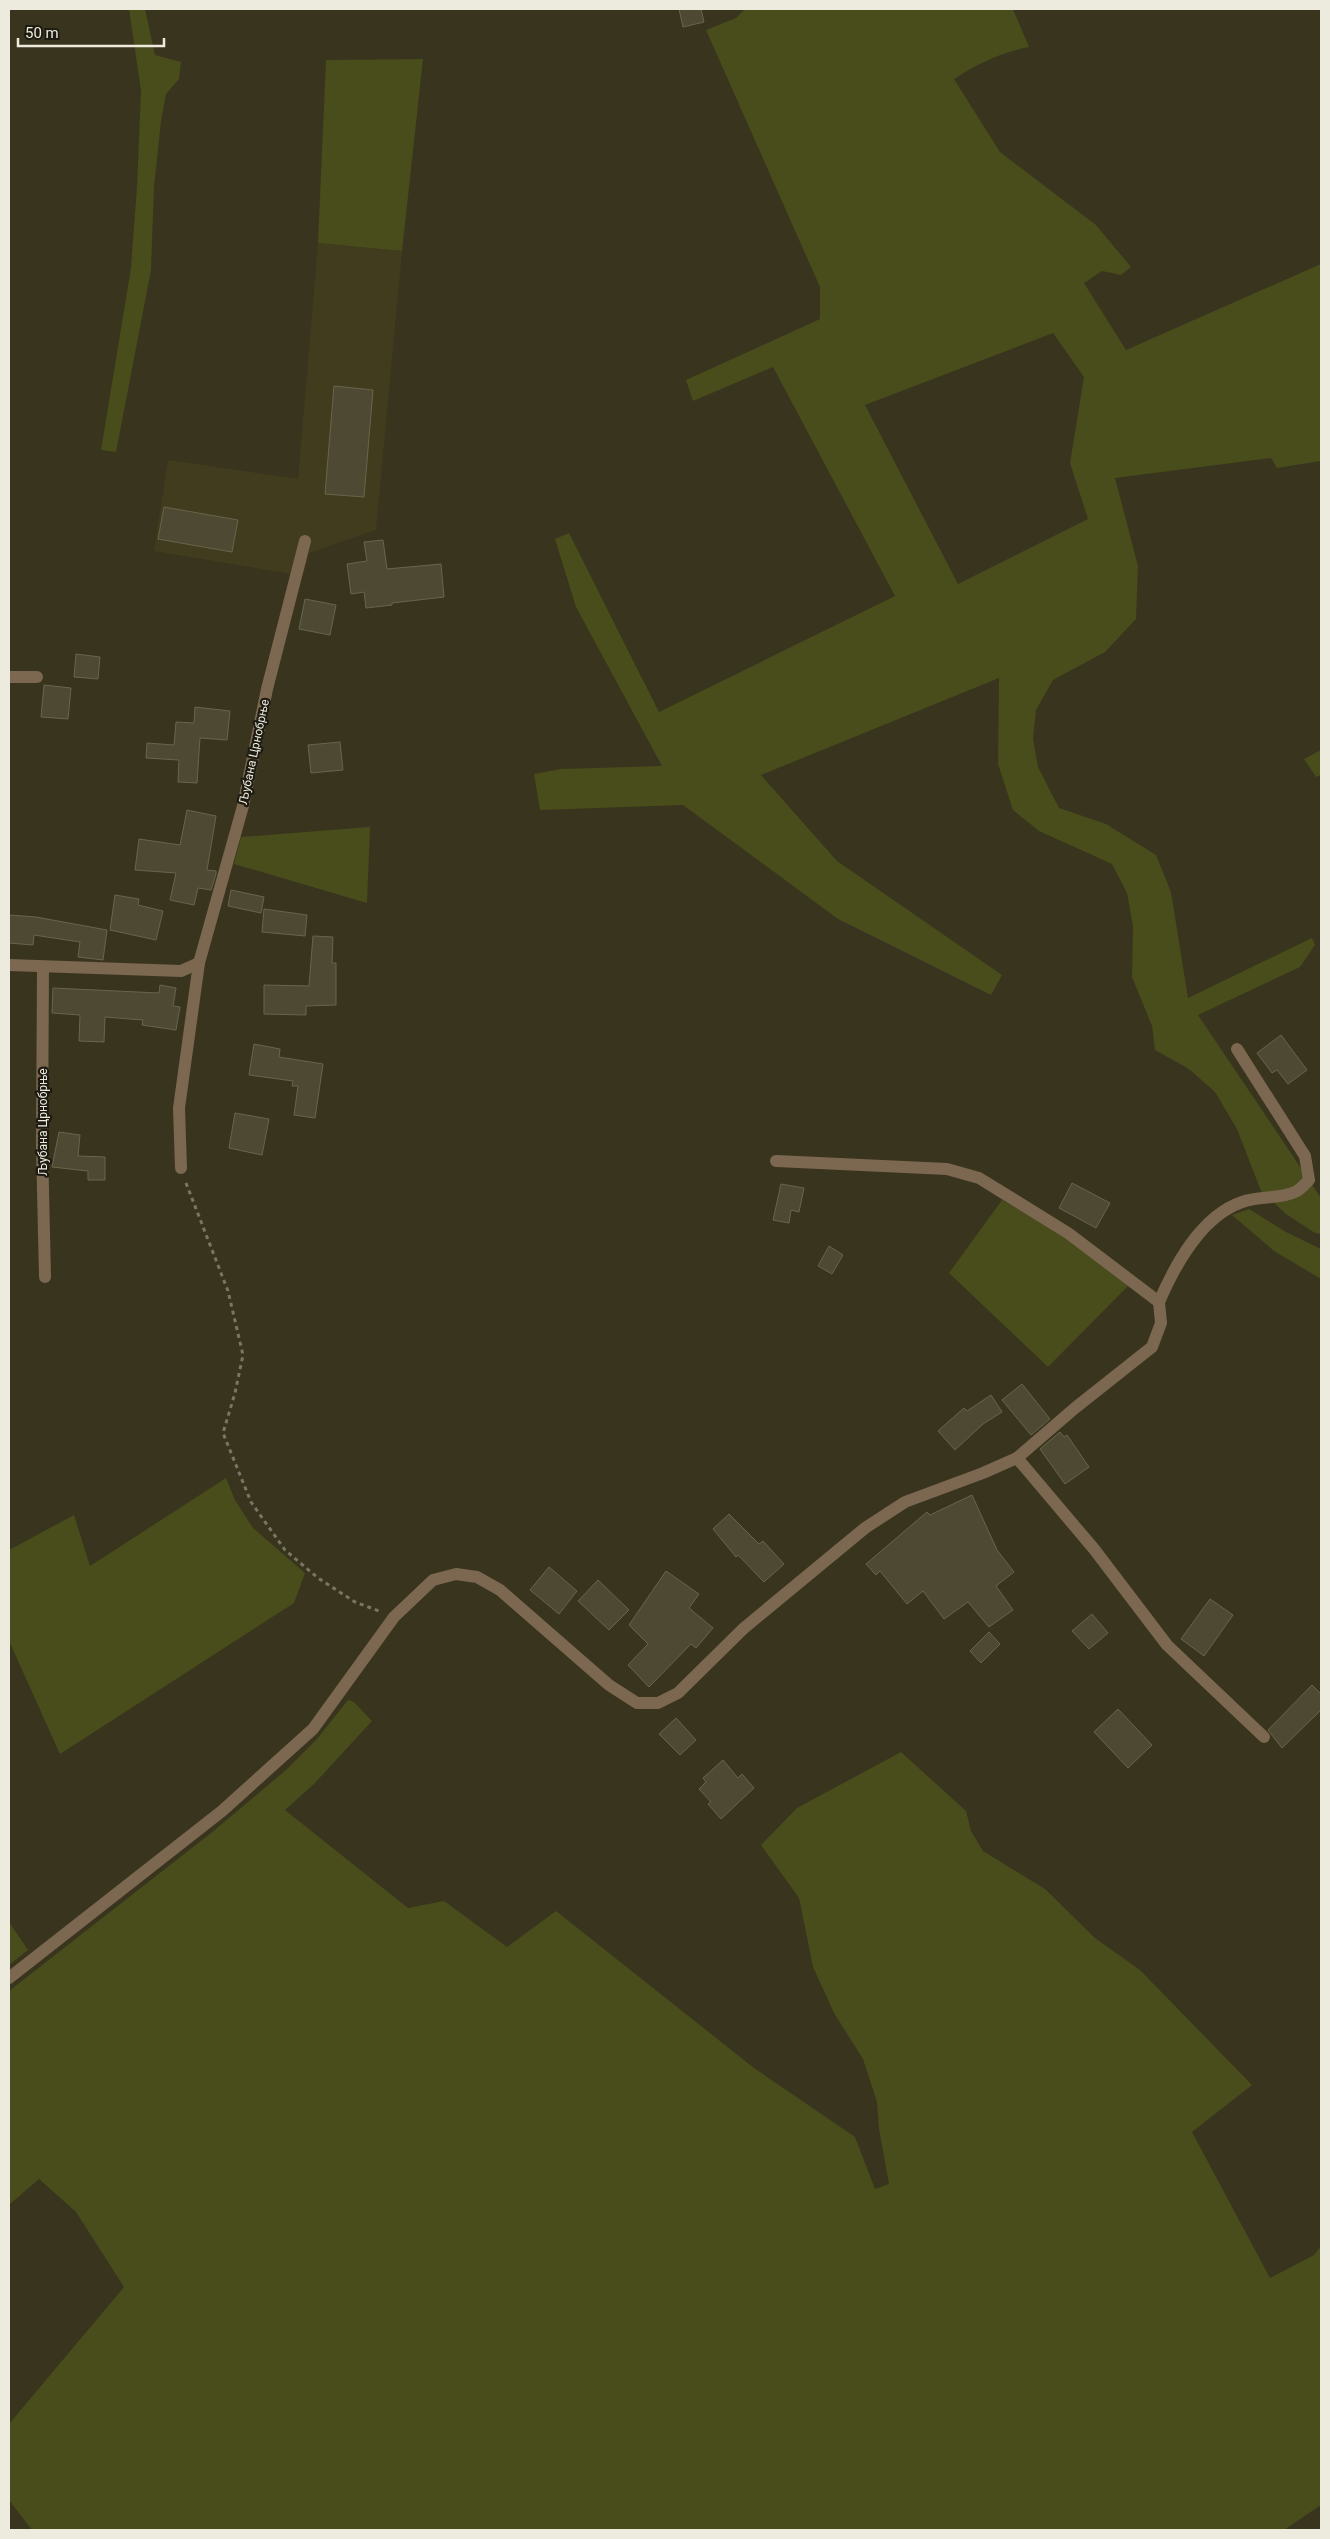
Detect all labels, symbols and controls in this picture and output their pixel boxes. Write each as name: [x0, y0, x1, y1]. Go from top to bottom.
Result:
scale bar: [18, 15, 164, 47]
text: 50 m: [25, 24, 59, 42]
street label: Љубана Црнобрње: [236, 698, 272, 806]
street label: Љубана Црнобрње: [36, 1068, 50, 1176]

